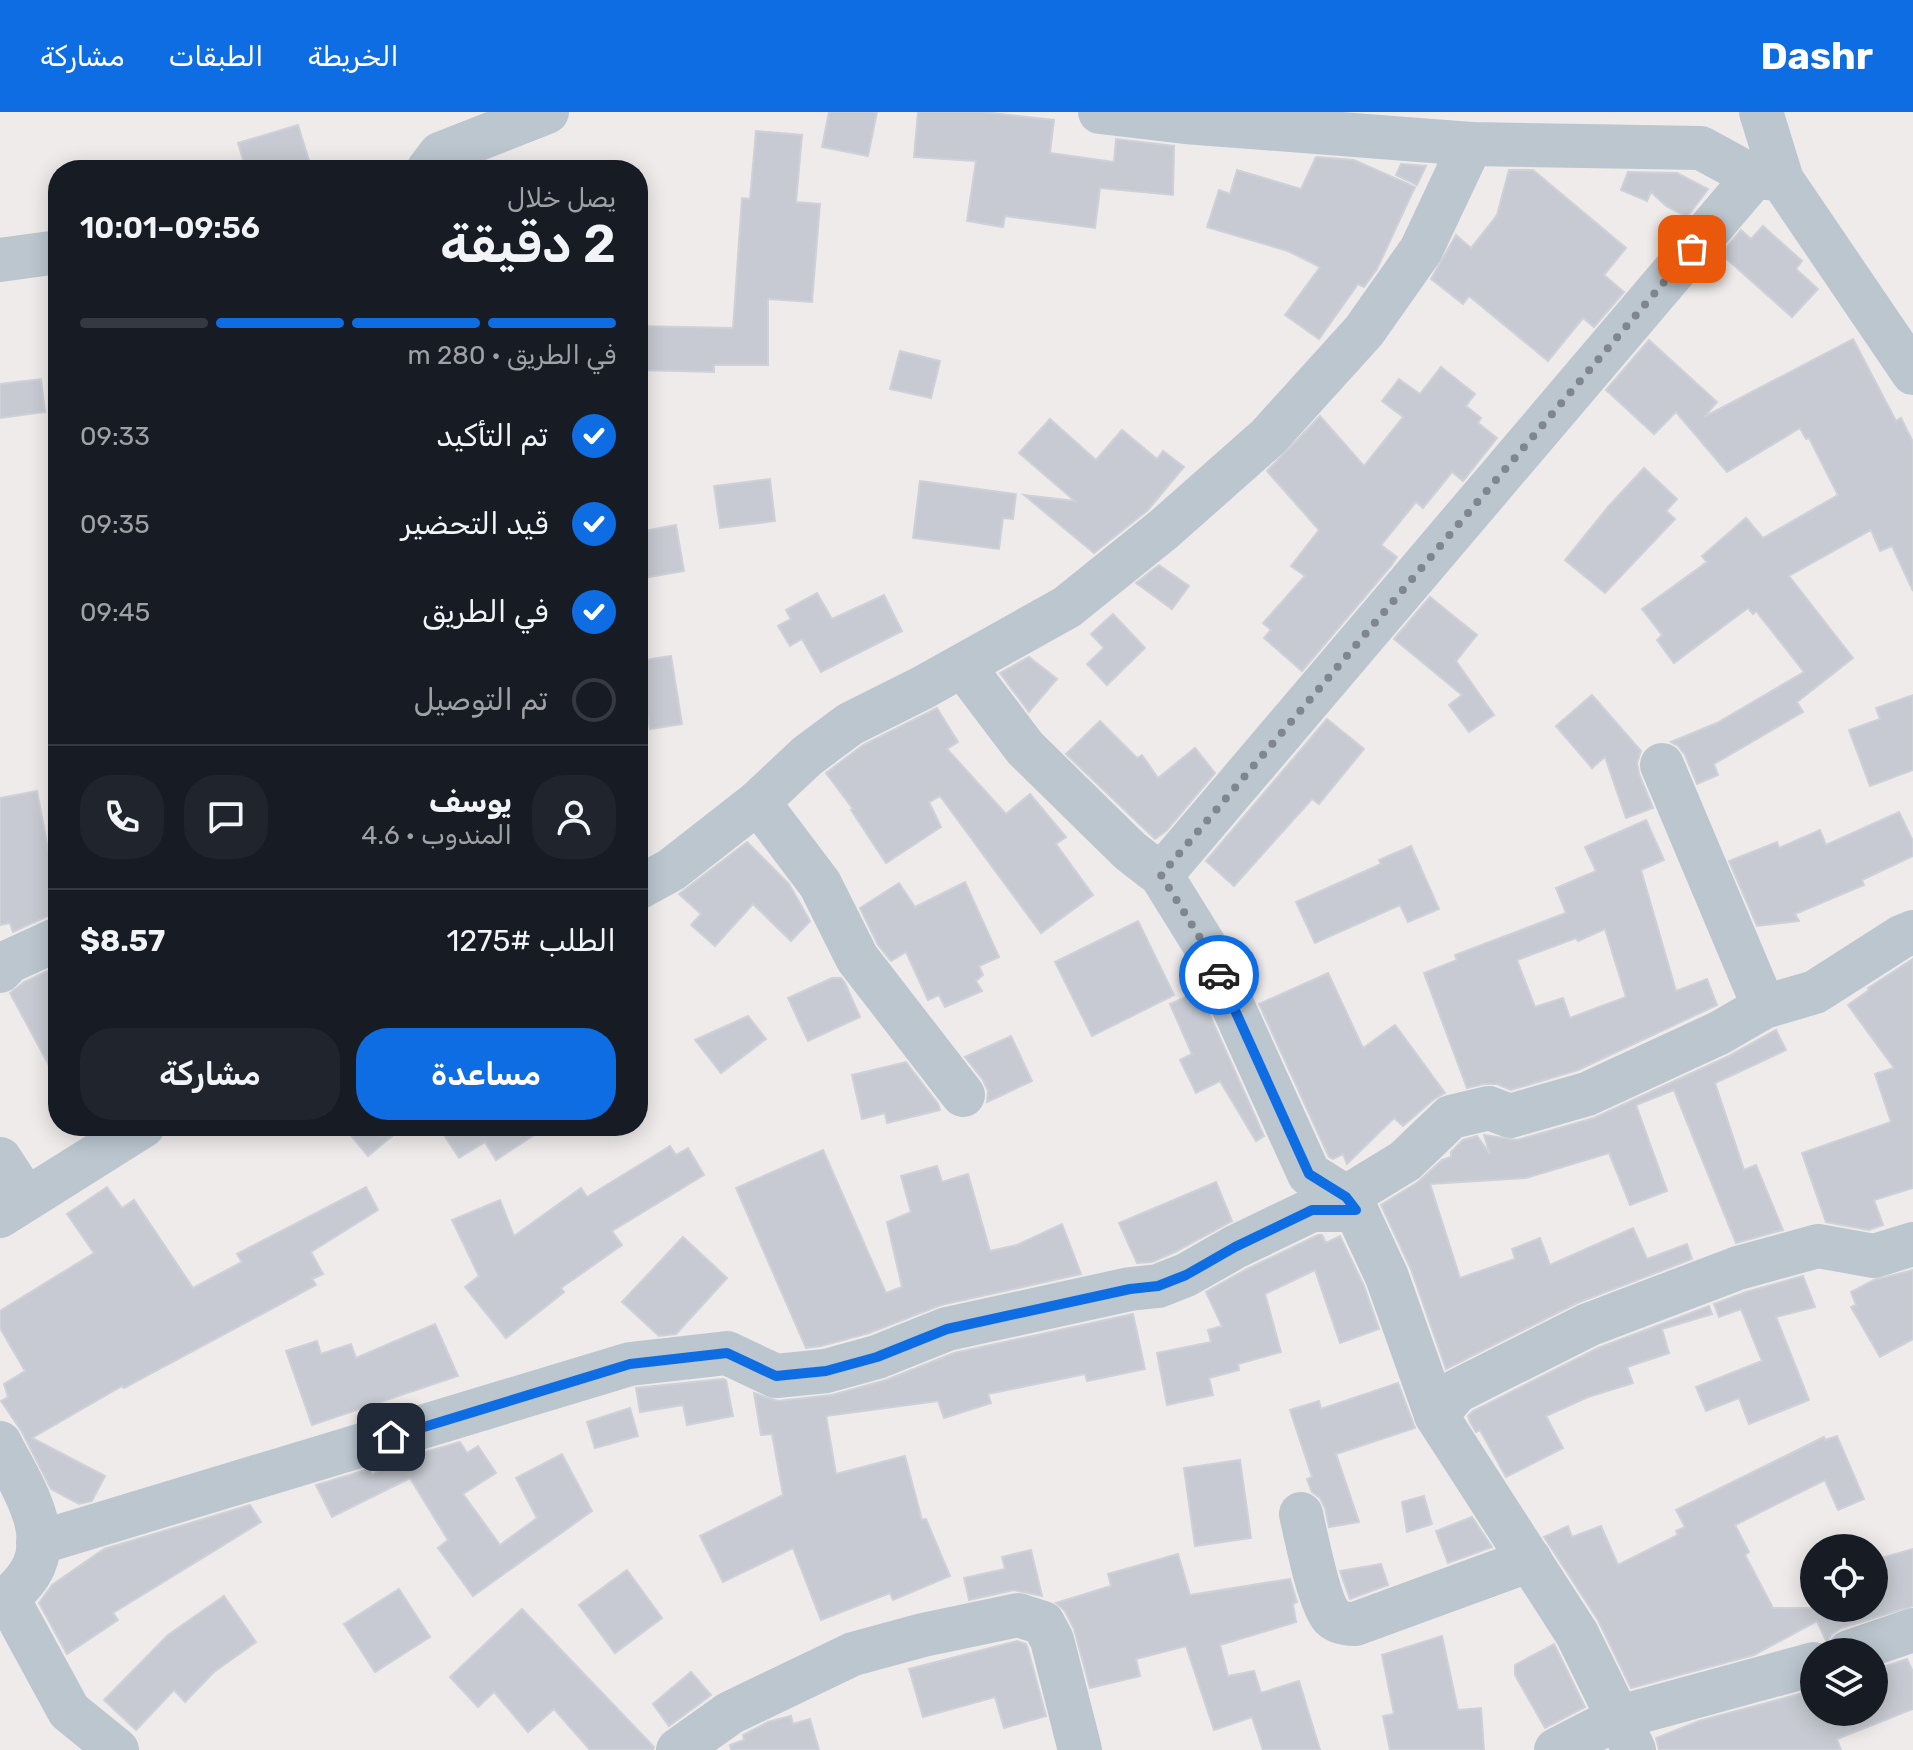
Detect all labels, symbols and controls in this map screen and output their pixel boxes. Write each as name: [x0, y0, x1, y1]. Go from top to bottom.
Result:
text: Dashr: [1760, 33, 1873, 79]
text: مشاركة: [40, 40, 124, 73]
text: الطبقات: [168, 40, 263, 73]
text: الخريطة: [307, 40, 399, 73]
text: يصل خلال: [507, 183, 616, 214]
text: 09:56–10:01: [80, 210, 260, 246]
text: 2 دقيقة: [440, 213, 616, 275]
pin: [1658, 215, 1726, 283]
icon: bag: [1670, 227, 1714, 271]
text: في الطريق · 280 m: [408, 340, 616, 371]
icon: check: [572, 414, 616, 458]
text: تم التأكيد: [436, 418, 548, 454]
text: 09:33: [80, 421, 150, 452]
icon: check: [572, 502, 616, 546]
text: قيد التحضير: [401, 506, 548, 542]
text: 09:35: [80, 509, 150, 540]
icon: check: [572, 590, 616, 634]
text: في الطريق: [422, 594, 548, 630]
text: 09:45: [80, 597, 150, 628]
text: تم التوصيل: [413, 682, 548, 718]
button: phone: [80, 775, 164, 859]
button: chat: [184, 775, 268, 859]
button: person: [532, 775, 616, 859]
text: يوسف: [429, 784, 512, 820]
text: المندوب · 4.6: [361, 820, 512, 851]
text: $8.57: [80, 923, 165, 959]
text: الطلب #1275: [447, 923, 616, 959]
courier: [1179, 935, 1259, 1015]
icon: car: [1197, 953, 1241, 997]
button: مشاركة: [80, 1028, 340, 1120]
button: مساعدة: [356, 1028, 616, 1120]
pin: [357, 1403, 425, 1471]
icon: home: [369, 1415, 413, 1459]
map controls: [1800, 1534, 1888, 1726]
button: locate: [1800, 1534, 1888, 1622]
button: layers: [1800, 1638, 1888, 1726]

